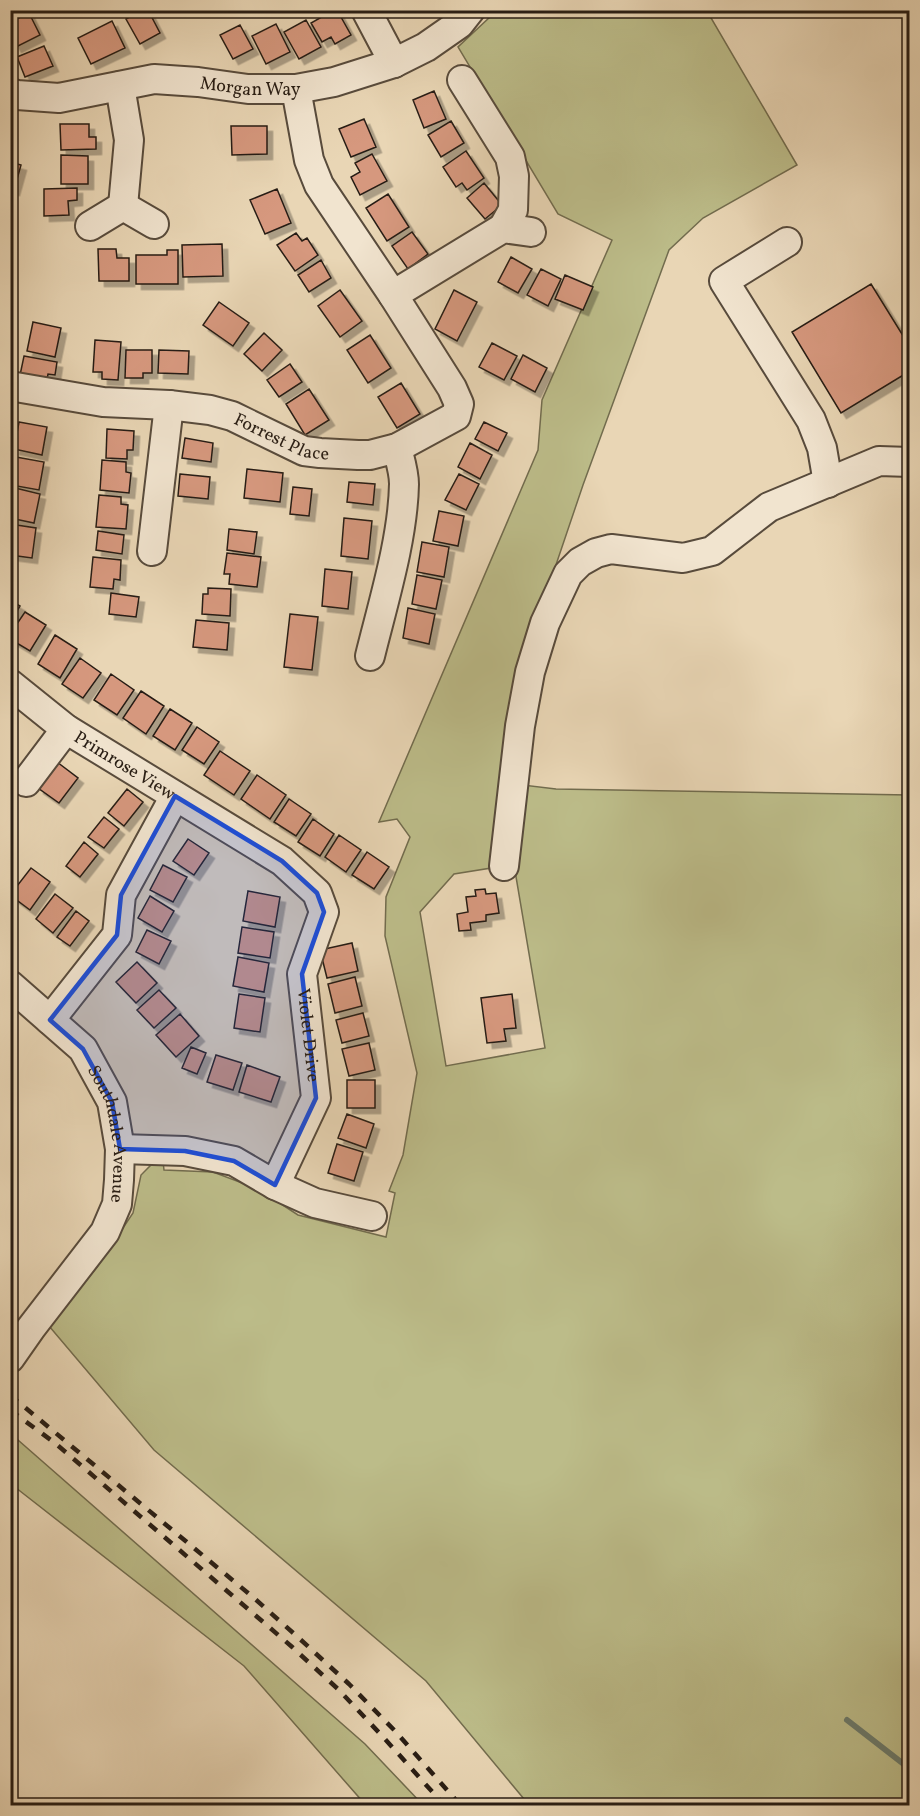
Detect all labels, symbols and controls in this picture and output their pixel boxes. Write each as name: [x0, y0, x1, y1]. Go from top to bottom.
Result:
street label: Morgan Way: [198, 71, 301, 103]
street label: Forrest Place: [229, 408, 330, 467]
street label: Primrose View: [69, 726, 180, 807]
street label: Violet Drive: [290, 987, 325, 1084]
street label: Southdale Avenue: [80, 1061, 131, 1204]

